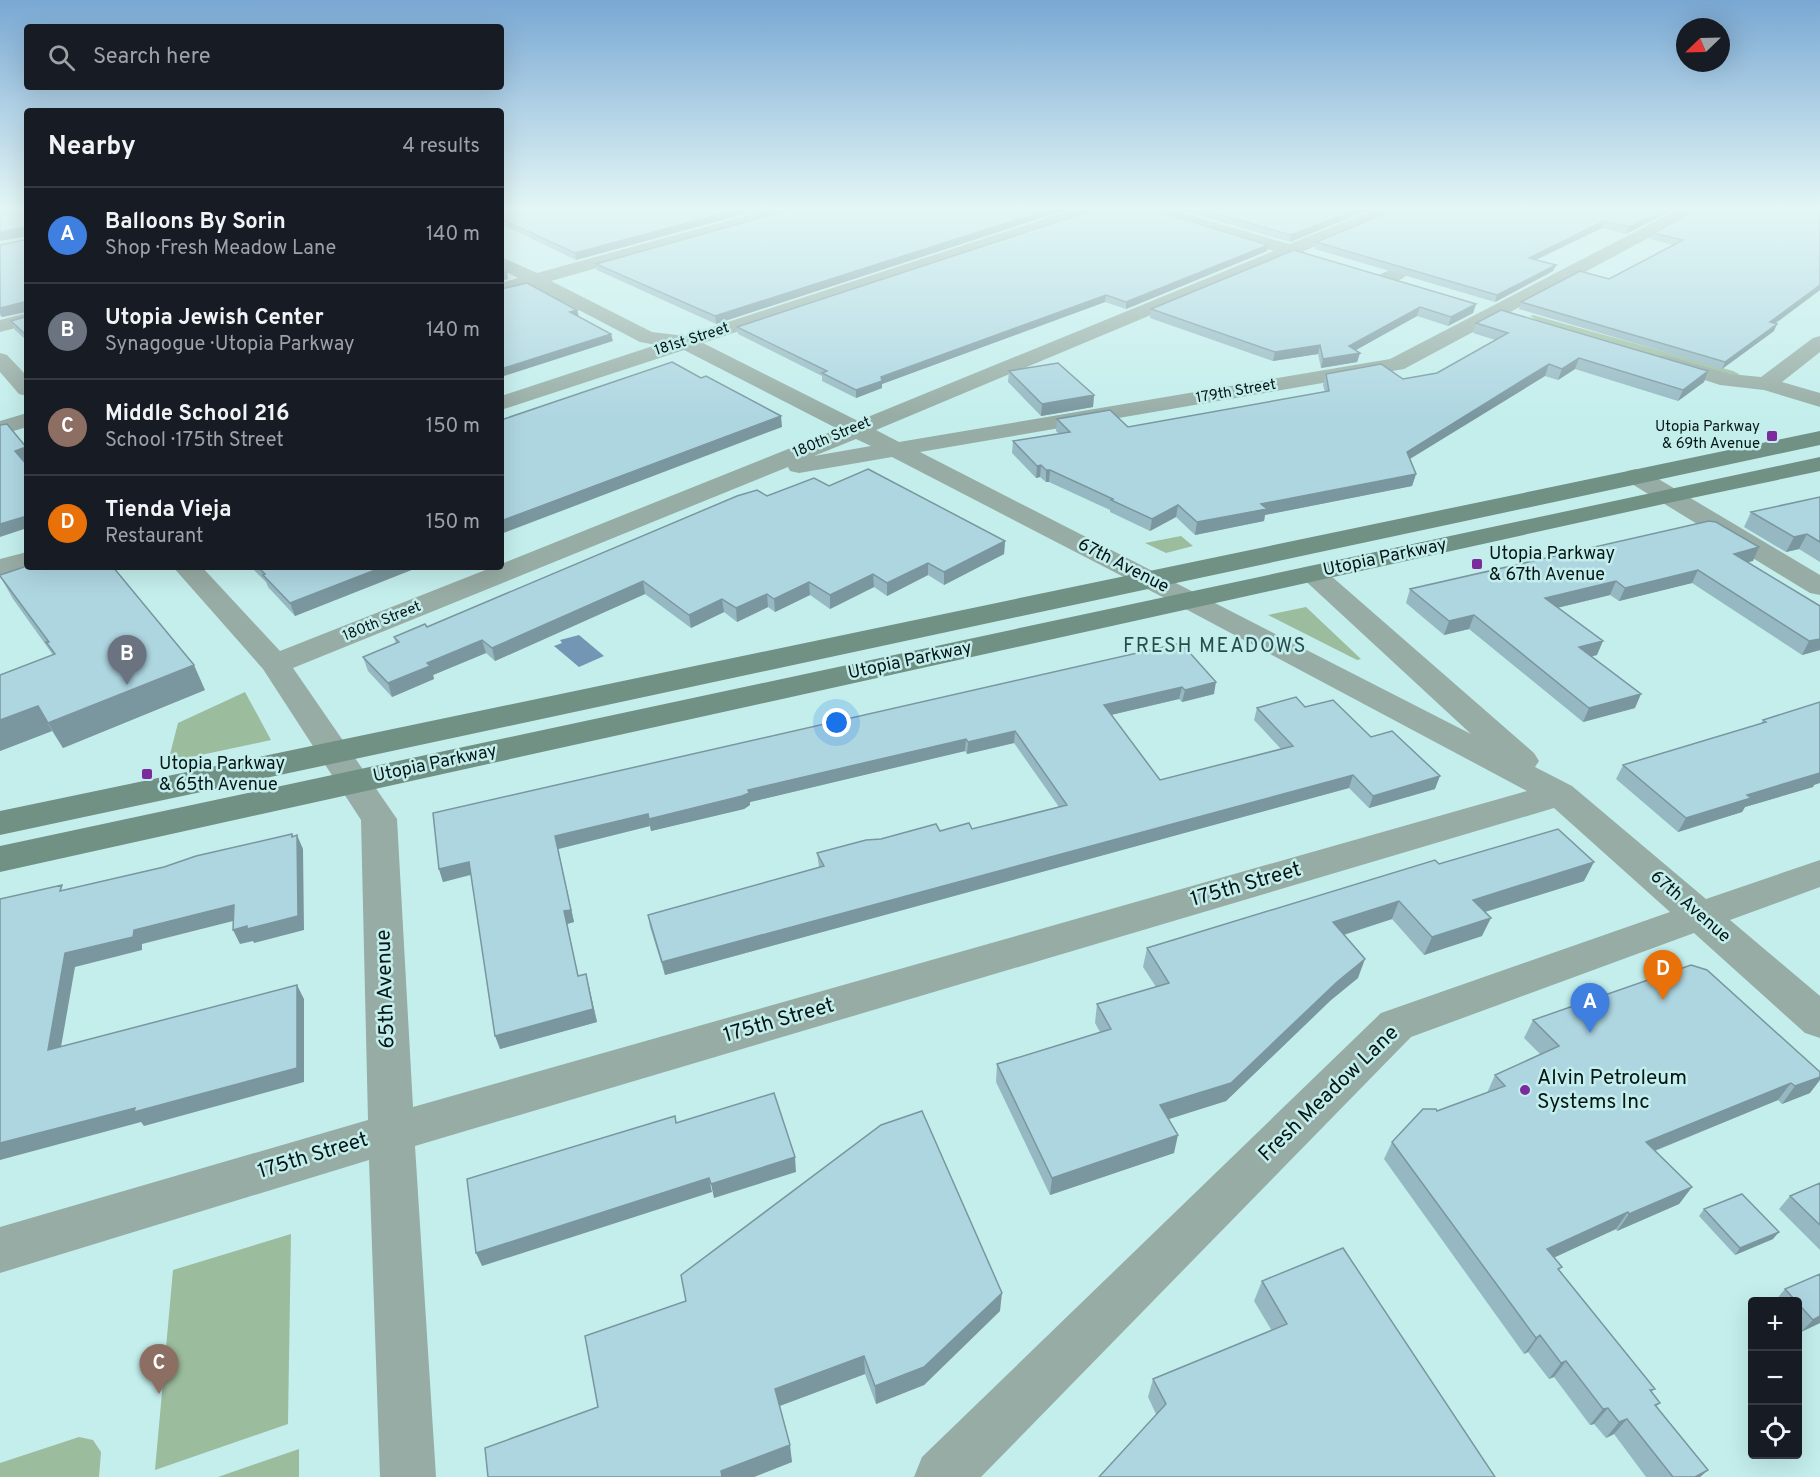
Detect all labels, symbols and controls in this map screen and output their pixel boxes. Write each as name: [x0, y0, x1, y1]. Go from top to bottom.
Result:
north arrow: [1676, 18, 1730, 72]
search box: [24, 24, 504, 90]
icon: search: [45, 41, 78, 74]
text: Search here: [93, 44, 211, 71]
text: Nearby: [48, 131, 136, 164]
text: 4 results: [403, 134, 480, 160]
text: Balloons By Sorin: [105, 209, 286, 236]
text: A: [60, 222, 75, 248]
text: 140 m: [426, 222, 480, 248]
text: Shop · Fresh Meadow Lane: [105, 236, 336, 262]
text: Utopia Jewish Center: [105, 305, 324, 332]
text: B: [61, 318, 74, 344]
text: 140 m: [426, 318, 480, 344]
street label: 181st Street: [652, 319, 732, 361]
text: Synagogue · Utopia Parkway: [105, 332, 355, 358]
street label: 179th Street: [1194, 376, 1278, 408]
text: Middle School 216: [105, 401, 289, 428]
street label: 180th Street: [790, 413, 874, 463]
text: C: [61, 414, 74, 440]
text: 150 m: [426, 414, 480, 440]
place label: Utopia Parkway & 69th Avenue: [1655, 418, 1760, 454]
text: School · 175th Street: [105, 428, 284, 454]
marker: Utopia Parkway & 69th Avenue: [1765, 429, 1779, 443]
text: Tienda Vieja: [105, 497, 231, 524]
text: D: [60, 510, 75, 536]
text: 150 m: [426, 510, 480, 536]
text: Restaurant: [105, 524, 204, 550]
street label: 67th Avenue: [1073, 533, 1173, 599]
street label: Utopia Parkway: [1321, 534, 1449, 582]
place label: Utopia Parkway & 67th Avenue: [1489, 543, 1615, 587]
marker: Utopia Parkway & 67th Avenue: [1470, 557, 1484, 571]
street label: 180th Street: [340, 598, 424, 646]
district label: FRESH MEADOWS: [1123, 634, 1307, 660]
pin: B: [108, 636, 146, 685]
street label: Utopia Parkway: [846, 637, 974, 685]
your location: [822, 708, 851, 737]
street label: Utopia Parkway: [371, 740, 499, 788]
place label: Utopia Parkway & 65th Avenue: [159, 753, 285, 797]
marker: Utopia Parkway & 65th Avenue: [140, 767, 154, 781]
street label: 175th Street: [1188, 856, 1304, 914]
street label: 67th Avenue: [1645, 866, 1735, 948]
street label: 65th Avenue: [370, 929, 402, 1049]
pin: D: [1644, 950, 1682, 1000]
pin: A: [1570, 984, 1610, 1033]
street label: 175th Street: [721, 992, 837, 1050]
street label: Fresh Meadow Lane: [1253, 1020, 1405, 1168]
place label: Alvin Petroleum Systems Inc: [1537, 1065, 1687, 1116]
marker: Alvin Petroleum Systems Inc: [1518, 1083, 1532, 1097]
street label: 175th Street: [255, 1126, 371, 1186]
map controls: [1748, 1297, 1802, 1459]
button: +: [1748, 1297, 1802, 1351]
pin: C: [140, 1344, 178, 1394]
button: −: [1748, 1351, 1802, 1405]
button: locate: [1748, 1405, 1802, 1459]

